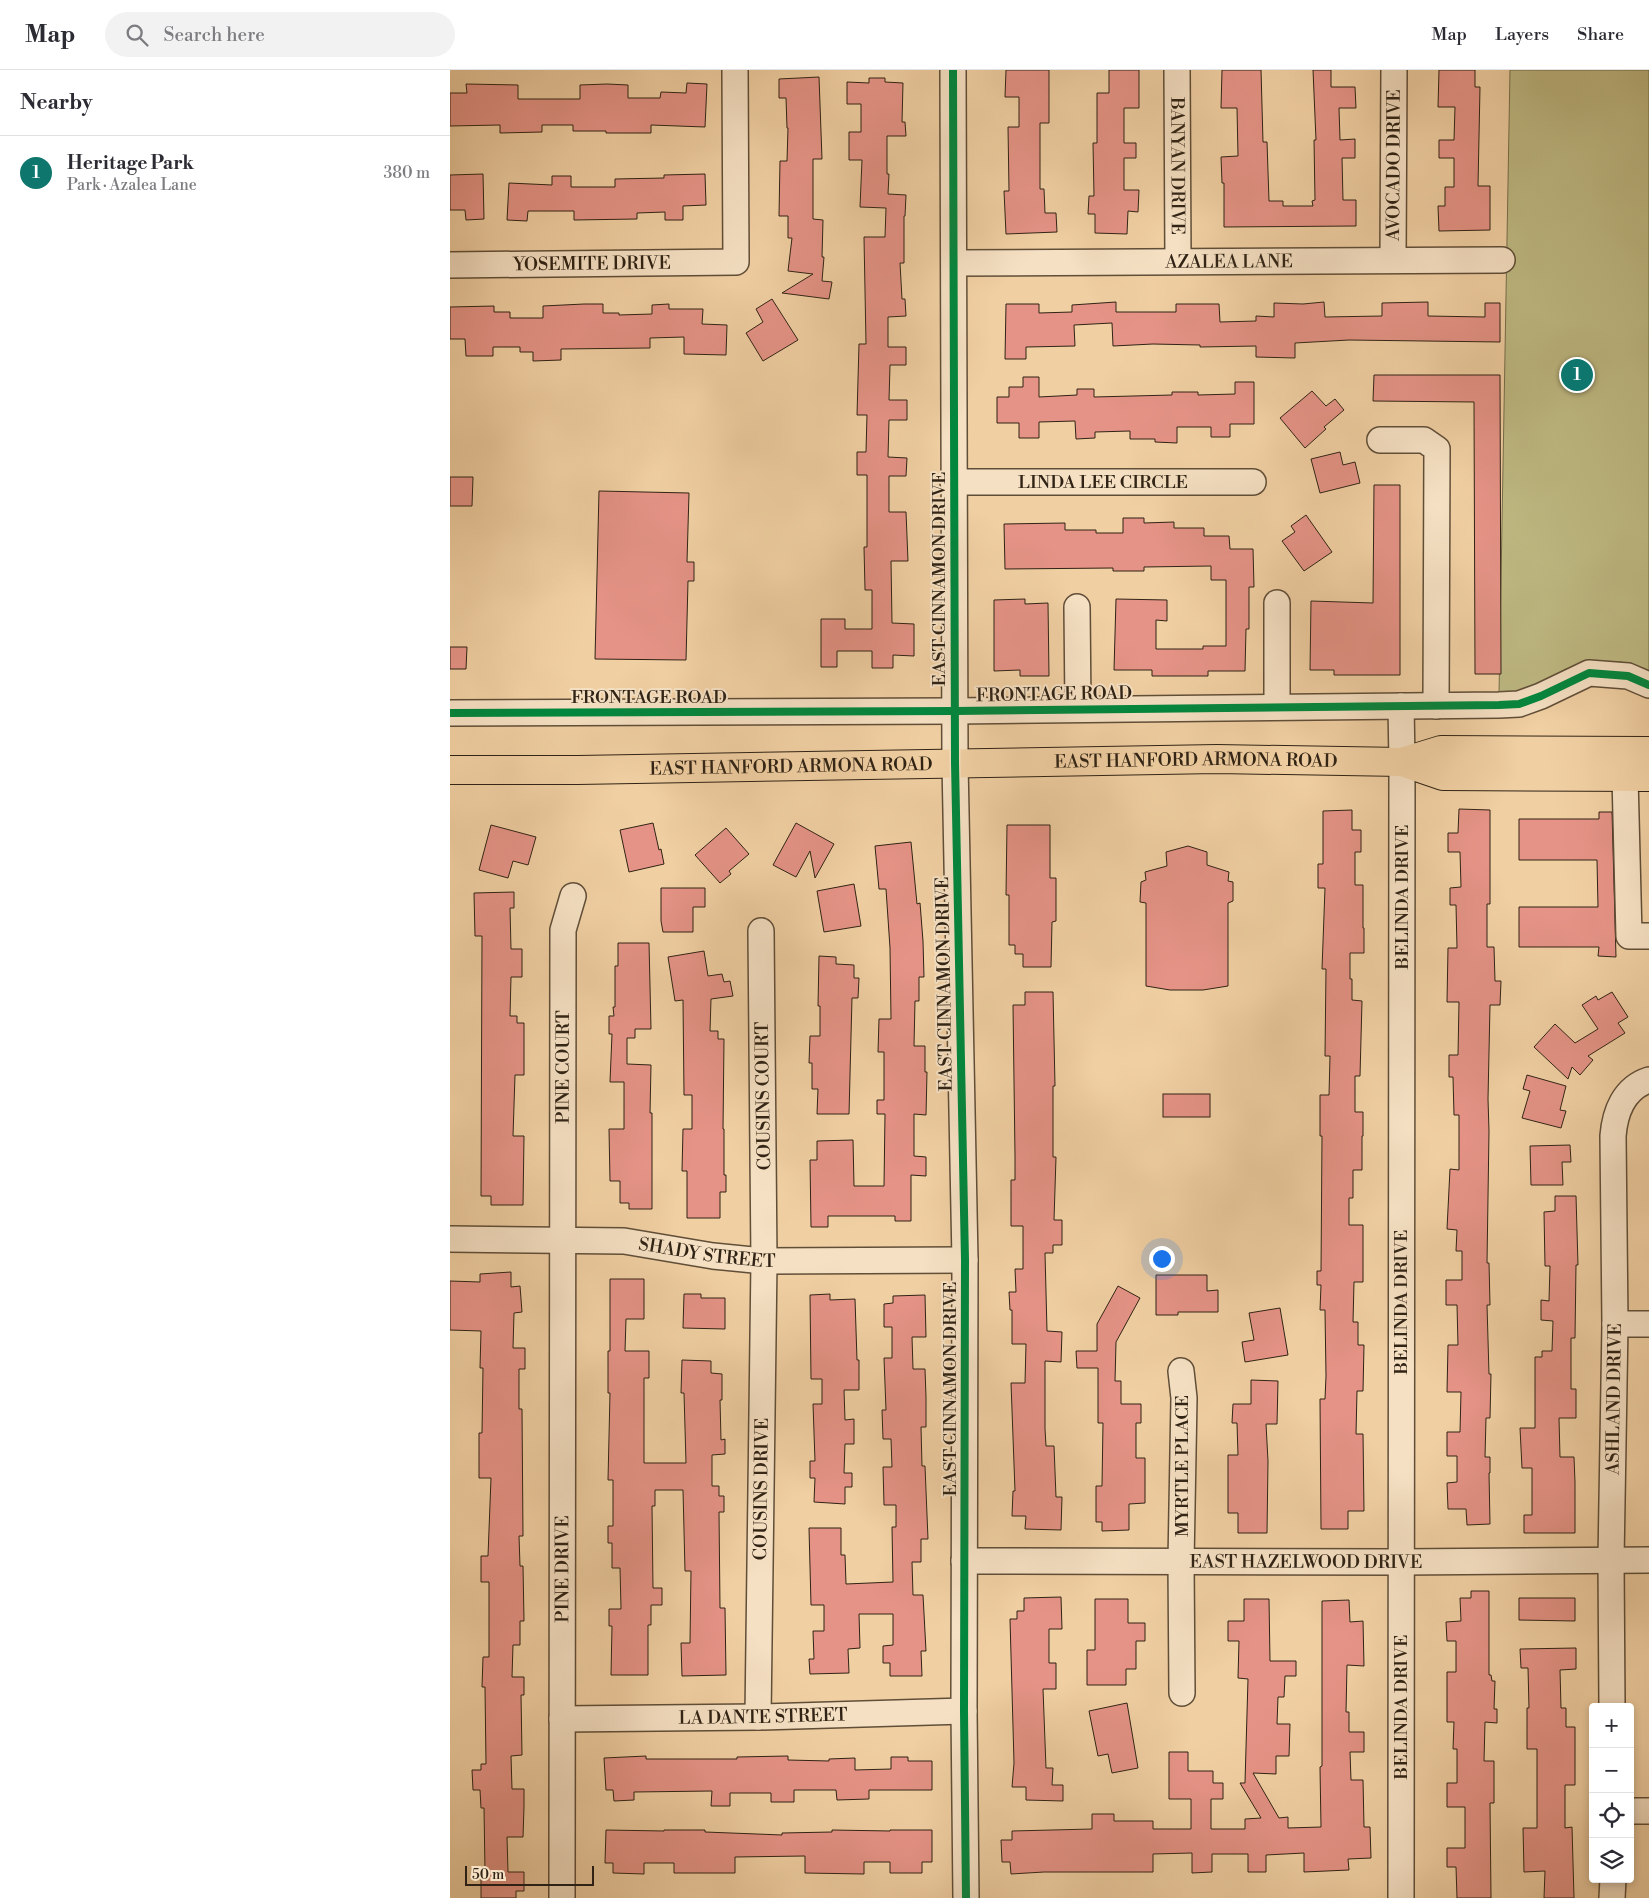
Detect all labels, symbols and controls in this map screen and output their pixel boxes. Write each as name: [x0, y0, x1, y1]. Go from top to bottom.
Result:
search box: [105, 12, 455, 57]
text: Map: [25, 20, 75, 50]
icon: search: [123, 21, 151, 49]
text: Search here: [163, 23, 265, 47]
text: Map: [1432, 23, 1467, 46]
text: Layers: [1495, 23, 1549, 46]
text: Share: [1577, 23, 1624, 46]
street label: AVOCADO DRIVE: [1382, 89, 1406, 242]
text: Nearby: [20, 90, 93, 116]
street label: BANYAN DRIVE: [1165, 96, 1189, 235]
text: Heritage Park: [67, 151, 194, 175]
text: 1: [32, 163, 40, 183]
text: 380 m: [383, 163, 430, 183]
text: Park · Azalea Lane: [67, 175, 197, 195]
street label: AZALEA LANE: [1164, 250, 1293, 274]
street label: YOSEMITE DRIVE: [512, 252, 671, 276]
pin: 1: [1561, 356, 1593, 394]
street label: LINDA LEE CIRCLE: [1018, 471, 1188, 494]
street label: EAST CINNAMON DRIVE: [928, 472, 951, 686]
street label: FRONTAGE ROAD: [976, 682, 1132, 707]
street label: FRONTAGE ROAD: [571, 686, 727, 709]
street label: EAST HANFORD ARMONA ROAD: [1054, 748, 1338, 774]
street label: EAST HANFORD ARMONA ROAD: [649, 753, 933, 781]
street label: BELINDA DRIVE: [1391, 825, 1414, 970]
street label: EAST CINNAMON DRIVE: [931, 876, 958, 1092]
street label: PINE COURT: [552, 1010, 575, 1124]
street label: COUSINS COURT: [751, 1021, 776, 1171]
street label: BELINDA DRIVE: [1390, 1230, 1413, 1375]
street label: SHADY STREET: [637, 1233, 776, 1273]
your location: [1149, 1246, 1175, 1272]
street label: EAST CINNAMON DRIVE: [939, 1282, 962, 1496]
street label: ASHLAND DRIVE: [1601, 1323, 1627, 1476]
street label: MYRTLE PLACE: [1171, 1395, 1194, 1537]
street label: COUSINS DRIVE: [749, 1418, 774, 1561]
street label: PINE DRIVE: [551, 1515, 574, 1623]
street label: EAST HAZELWOOD DRIVE: [1190, 1551, 1422, 1574]
street label: BELINDA DRIVE: [1390, 1635, 1413, 1780]
street label: LA DANTE STREET: [678, 1703, 848, 1730]
map controls: [1589, 1703, 1634, 1883]
button: +: [1589, 1703, 1634, 1748]
button: −: [1589, 1748, 1634, 1793]
button: locate: [1589, 1793, 1634, 1838]
button: layers: [1589, 1838, 1634, 1883]
scale bar: [465, 1863, 594, 1886]
text: 50 m: [472, 1866, 504, 1884]

